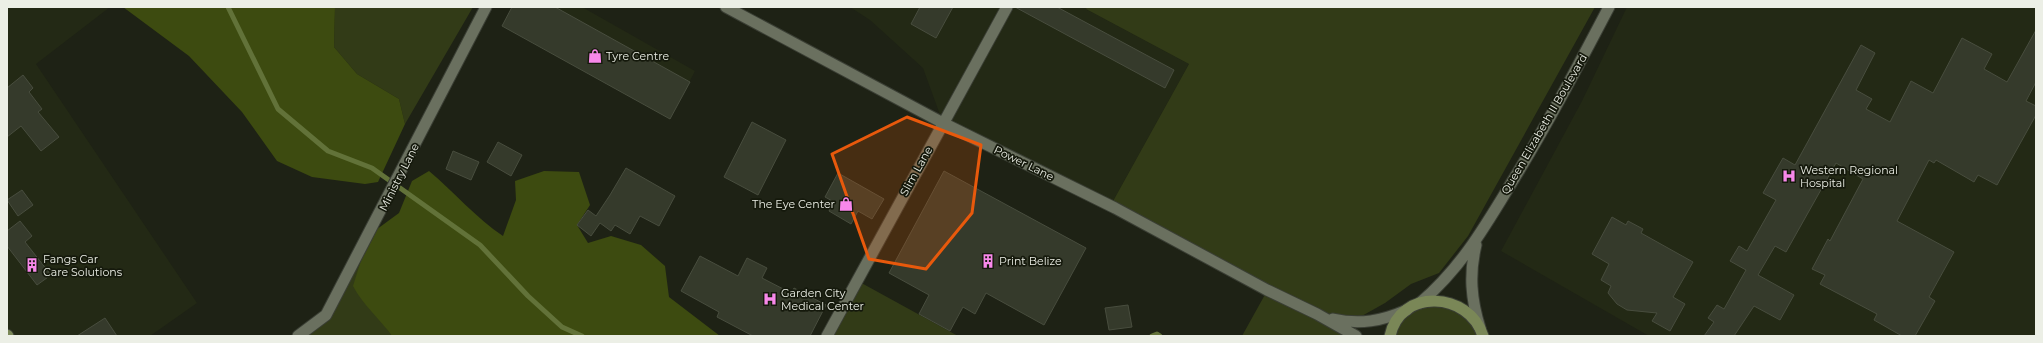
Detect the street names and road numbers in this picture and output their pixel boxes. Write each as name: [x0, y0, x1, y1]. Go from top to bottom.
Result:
street label: Queen Elizabeth II Boulevard: [1498, 51, 1590, 197]
street label: Ministry Lane: [376, 141, 422, 213]
street label: Power Lane: [992, 142, 1057, 184]
street label: Slim Lane: [897, 144, 935, 198]

